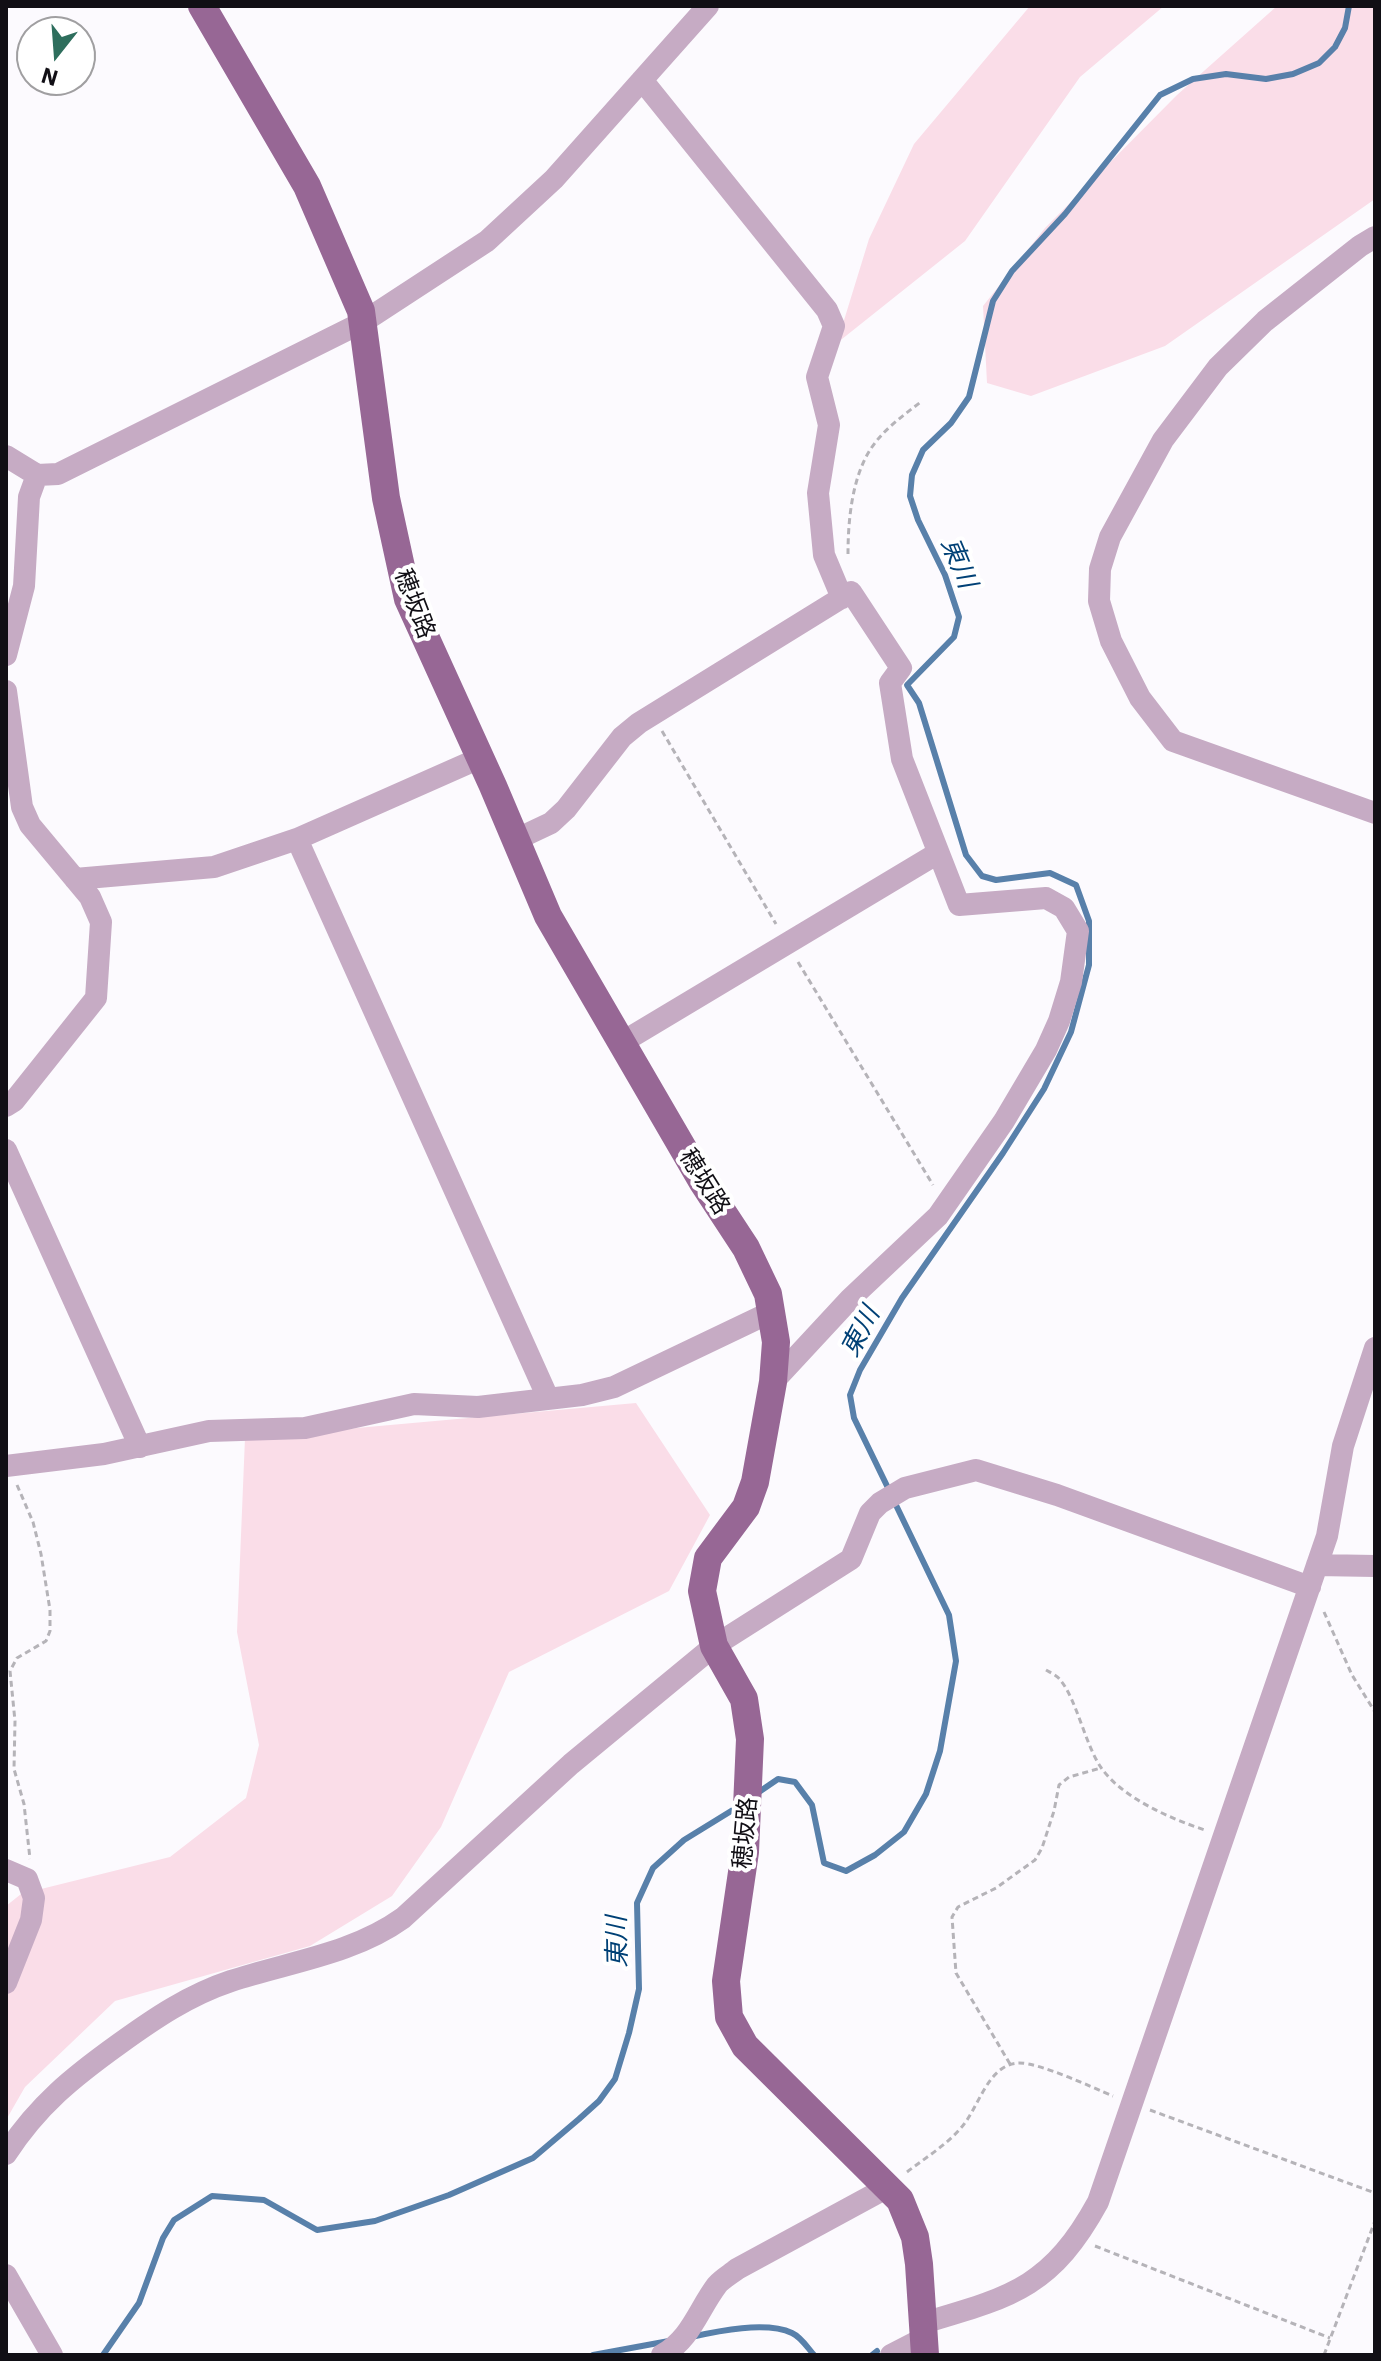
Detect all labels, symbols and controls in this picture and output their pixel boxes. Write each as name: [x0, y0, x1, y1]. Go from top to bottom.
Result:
north arrow: [16, 16, 96, 96]
text: N: [38, 61, 61, 94]
water label: 東川: [933, 533, 983, 593]
street label: 穂坂路: [388, 565, 440, 643]
street label: 穂坂路: [673, 1144, 735, 1220]
water label: 東川: [835, 1302, 887, 1362]
street label: 穂坂路: [729, 1796, 763, 1870]
water label: 東川: [602, 1916, 634, 1968]

